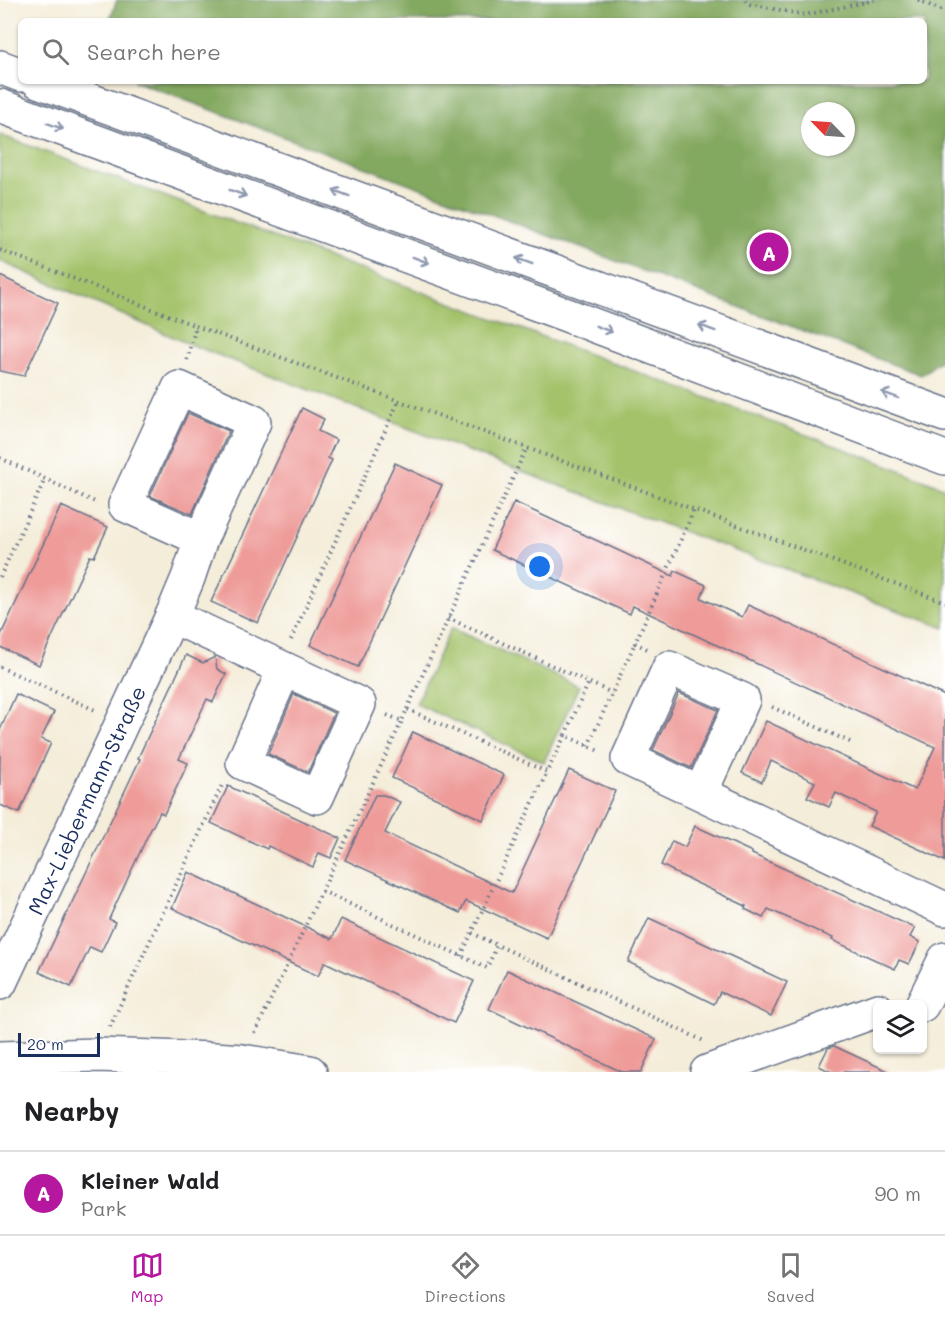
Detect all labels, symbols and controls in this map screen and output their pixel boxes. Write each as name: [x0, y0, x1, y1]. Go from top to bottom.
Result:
search box: [18, 18, 927, 84]
icon: search: [39, 35, 72, 68]
text: Search here: [87, 37, 221, 66]
north arrow: [801, 102, 855, 156]
one-way arrow: [45, 121, 64, 132]
one-way arrow: [332, 187, 351, 198]
one-way arrow: [228, 188, 247, 199]
pin: A: [750, 230, 788, 274]
one-way arrow: [515, 254, 534, 265]
one-way arrow: [411, 256, 430, 267]
one-way arrow: [698, 321, 717, 332]
one-way arrow: [594, 324, 612, 335]
one-way arrow: [881, 388, 900, 399]
your location: [525, 552, 554, 581]
street label: Max-Liebermann-Straße: [21, 681, 151, 919]
map controls: [873, 1000, 927, 1054]
button: layers: [873, 1000, 927, 1054]
scale bar: [18, 1030, 100, 1058]
text: 20 m: [27, 1033, 64, 1054]
text: Nearby: [24, 1094, 119, 1128]
text: Kleiner Wald: [81, 1166, 219, 1195]
text: A: [37, 1180, 50, 1206]
text: 90 m: [875, 1180, 921, 1206]
text: Park: [81, 1195, 126, 1221]
tab: Map: [131, 1249, 164, 1306]
tab: Directions: [425, 1249, 506, 1306]
tab: Saved: [767, 1249, 814, 1306]

